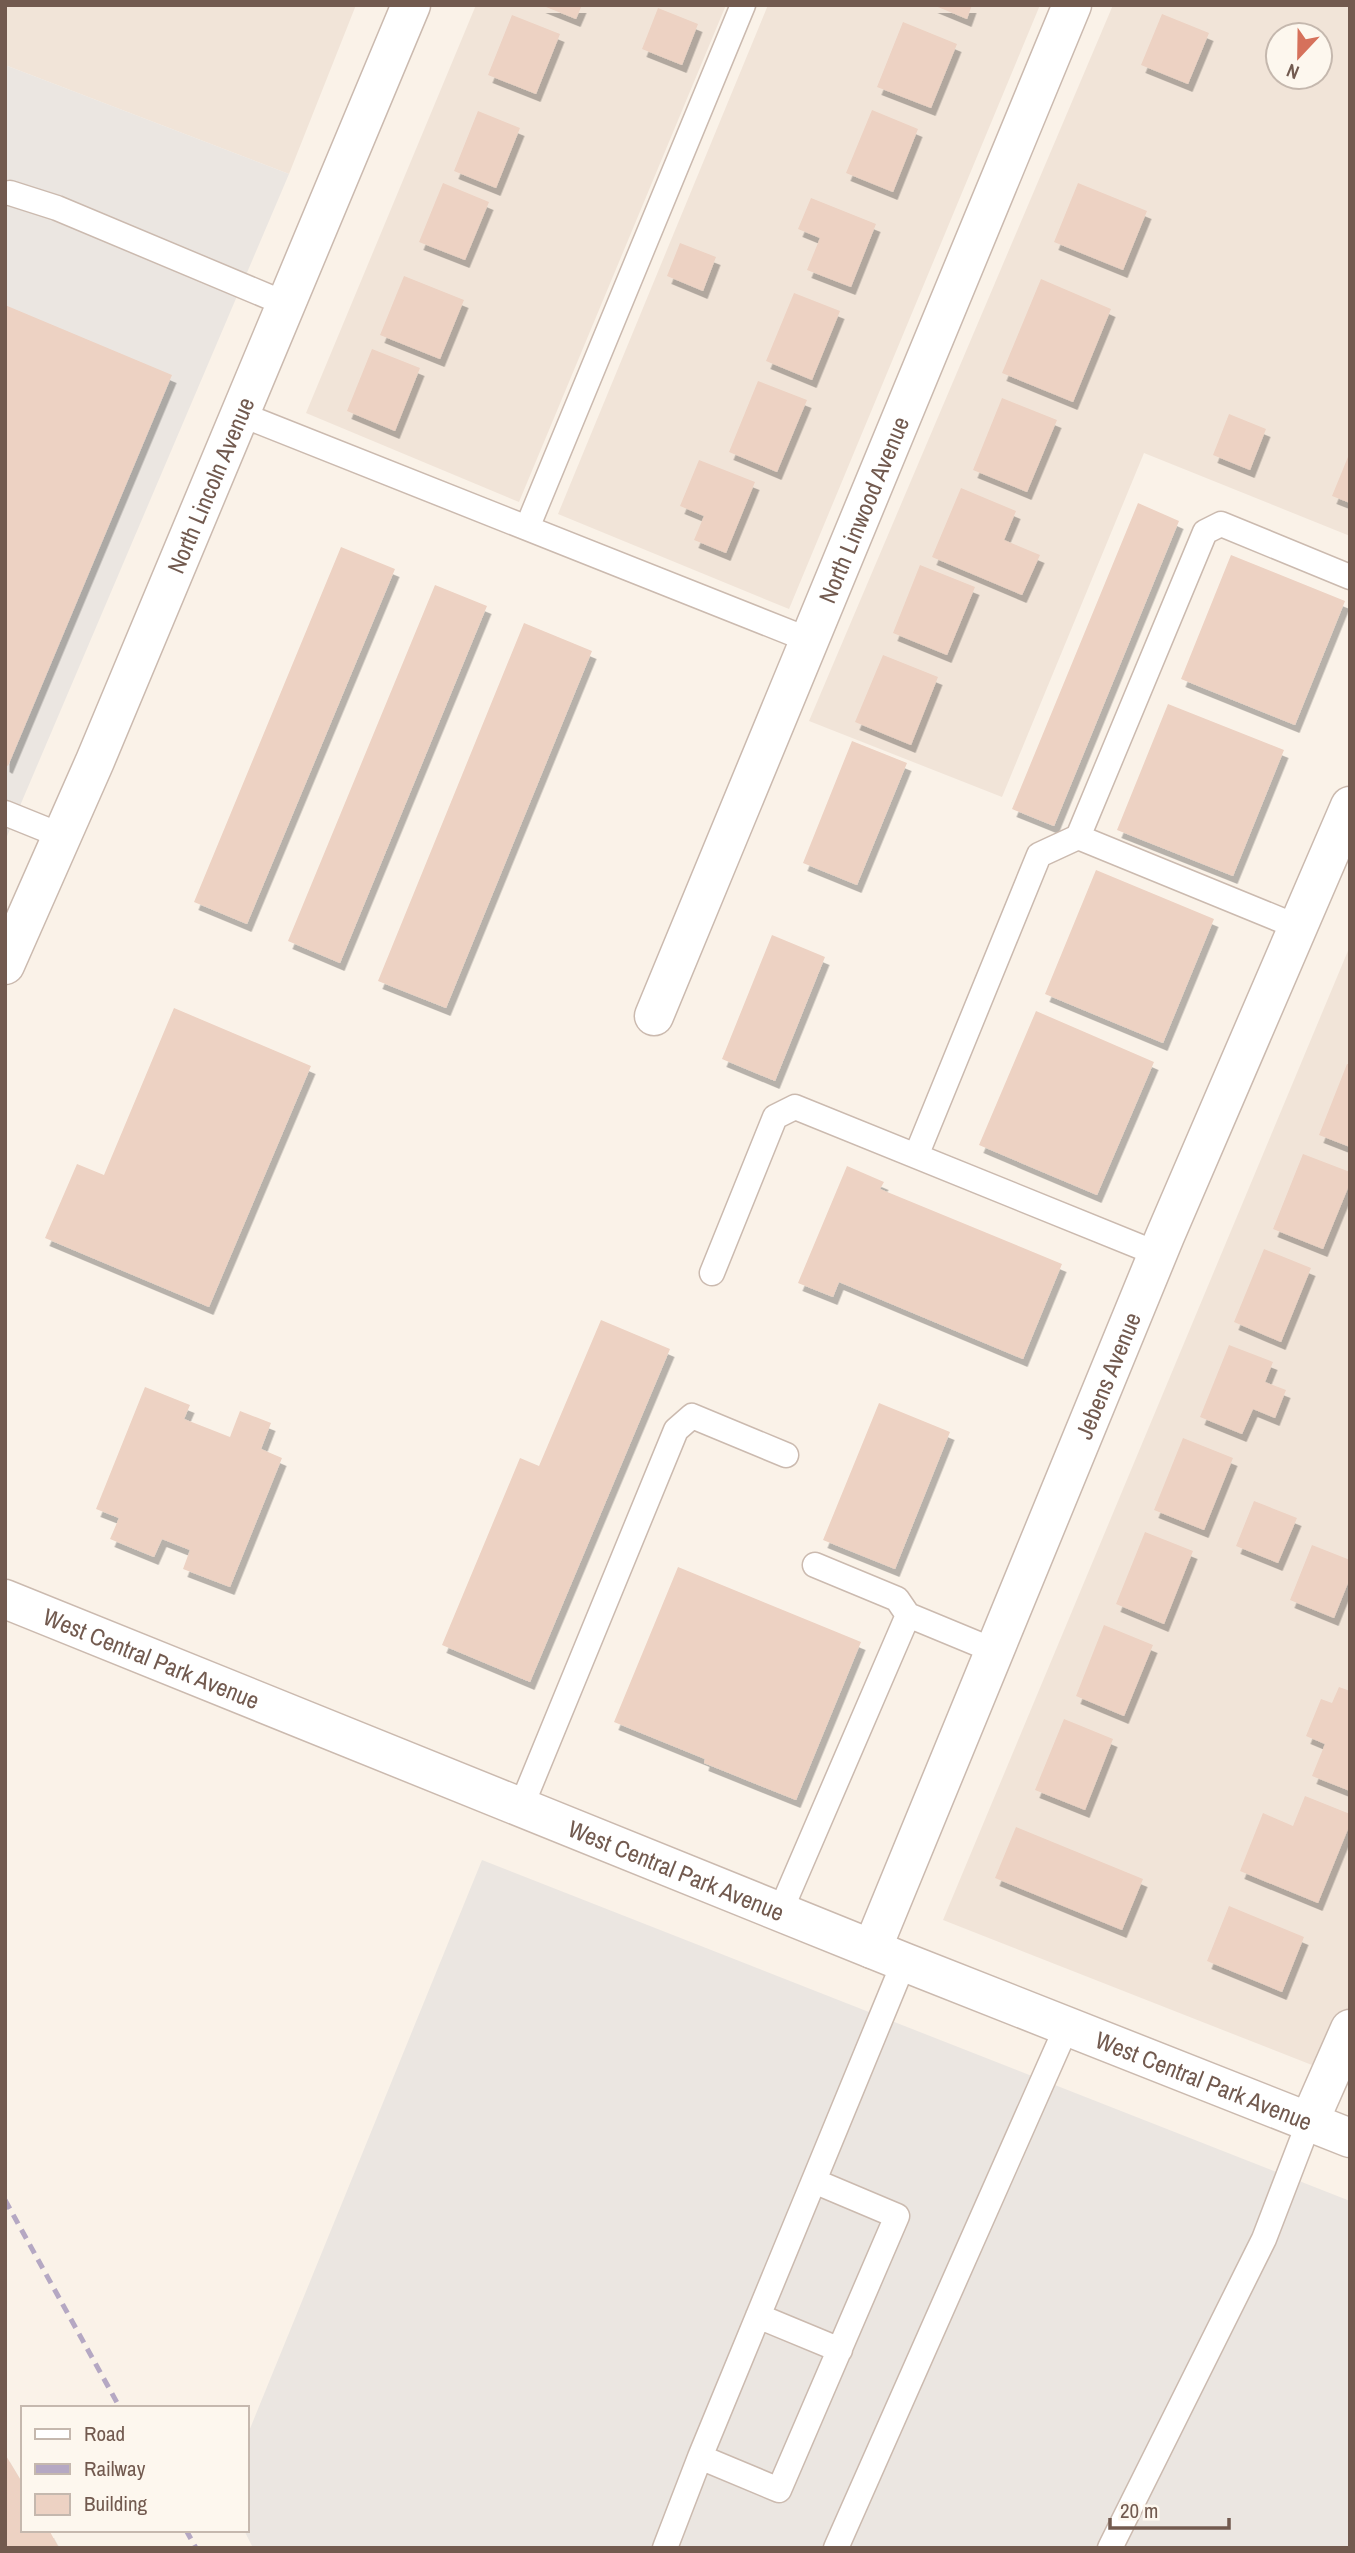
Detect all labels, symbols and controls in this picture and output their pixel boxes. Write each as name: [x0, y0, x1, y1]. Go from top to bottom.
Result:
north arrow: [1264, 21, 1334, 91]
text: N: [1283, 58, 1303, 86]
street label: North Lincoln Avenue: [159, 392, 261, 578]
street label: North Linwood Avenue: [811, 412, 916, 608]
street label: Jebens Avenue: [1067, 1307, 1148, 1444]
street label: West Central Park Avenue: [39, 1600, 264, 1716]
street label: West Central Park Avenue: [564, 1812, 789, 1928]
street label: West Central Park Avenue: [1091, 2023, 1317, 2138]
legend: [21, 2406, 248, 2532]
text: Road: [84, 2419, 125, 2448]
text: Railway: [84, 2454, 146, 2483]
scale bar: [1110, 2486, 1229, 2530]
text: Building: [84, 2489, 148, 2518]
text: 20 m: [1120, 2496, 1158, 2525]

